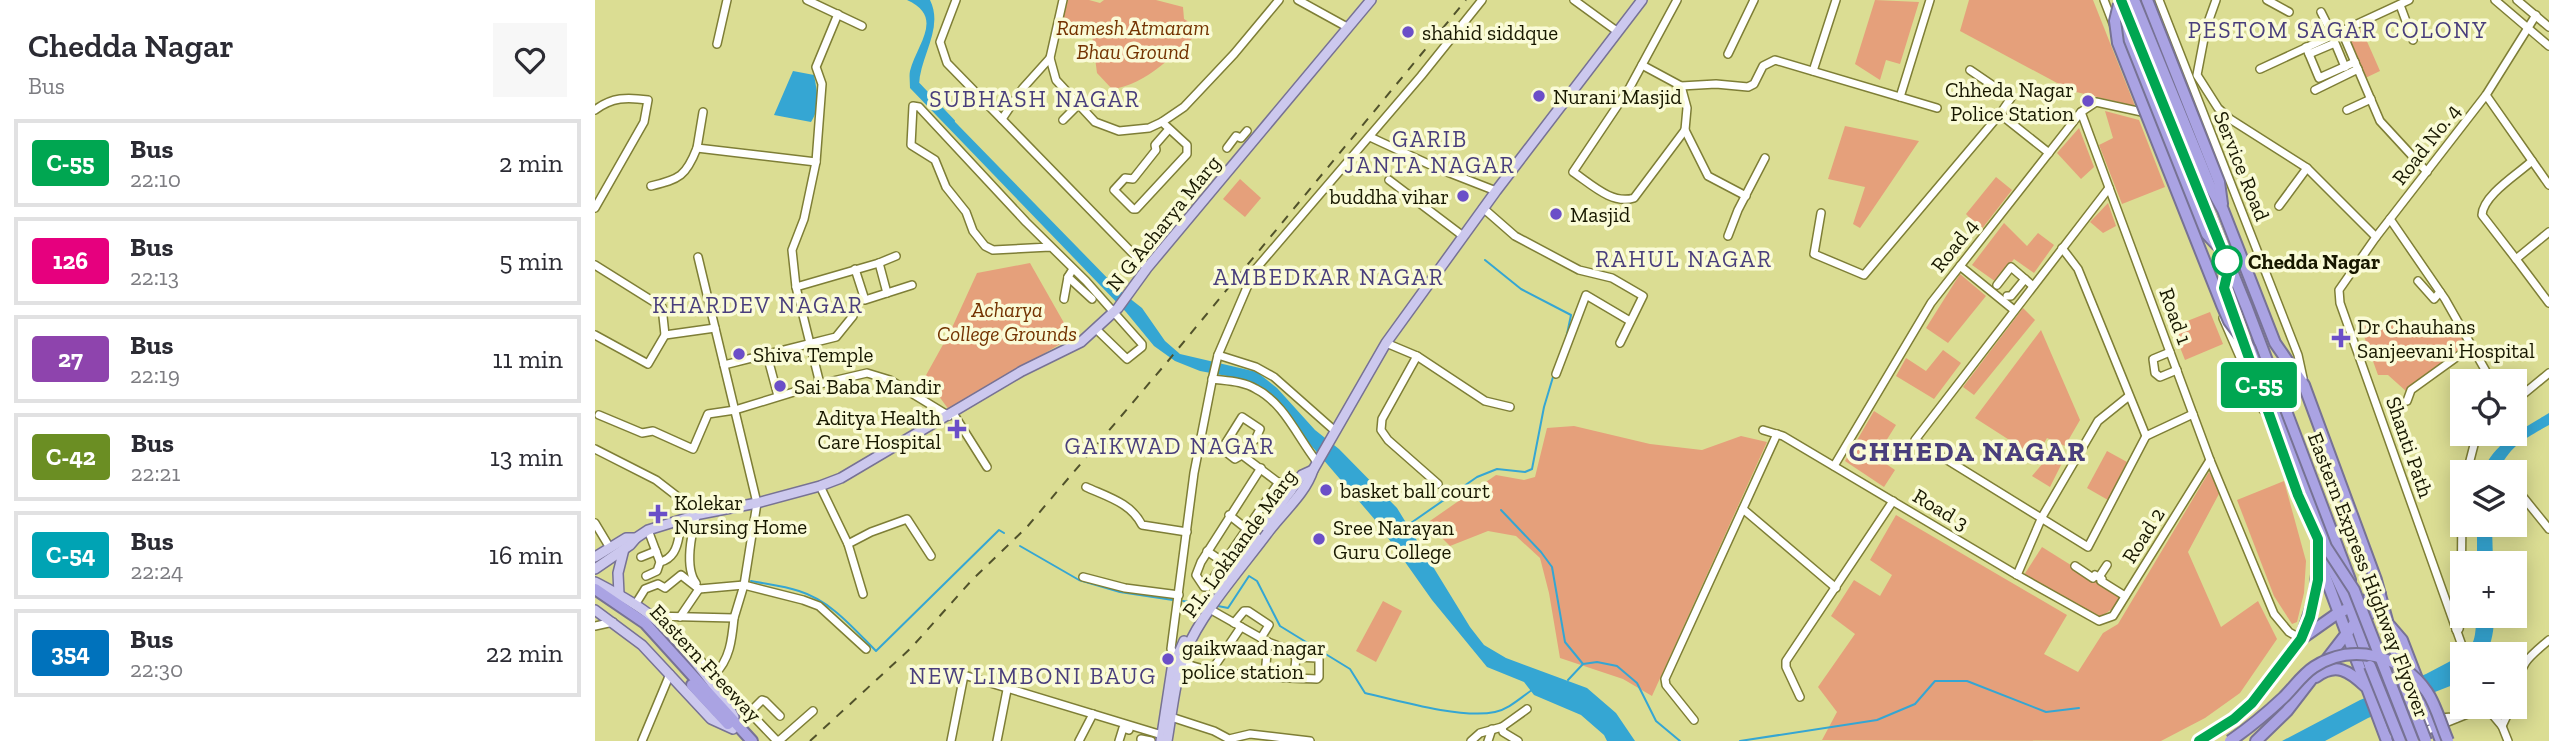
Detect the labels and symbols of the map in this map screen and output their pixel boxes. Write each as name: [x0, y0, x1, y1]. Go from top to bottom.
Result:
park label: Ramesh Atmaram Bhau Ground: [1056, 15, 1210, 64]
district label: PESTOM SAGAR COLONY: [2188, 16, 2488, 44]
place label: shahid siddque: [1422, 20, 1558, 45]
marker: shahid siddque: [1400, 24, 1416, 40]
place label: Chheda Nagar Police Station: [1945, 77, 2074, 126]
place label: Nurani Masjid: [1553, 84, 1682, 110]
district label: SUBHASH NAGAR: [929, 85, 1141, 113]
marker: Nurani Masjid: [1531, 88, 1547, 104]
marker: Chheda Nagar Police Station: [2080, 93, 2096, 109]
street label: Road No. 4: [2387, 98, 2465, 190]
street label: Service Road: [2209, 108, 2275, 225]
district label: GARIB JANTA NAGAR: [1344, 125, 1516, 179]
street label: N G Acharya Marg: [1101, 150, 1226, 296]
place label: buddha vihar: [1328, 184, 1449, 209]
marker: buddha vihar: [1455, 188, 1471, 204]
place label: Masjid: [1570, 202, 1631, 228]
marker: Masjid: [1548, 206, 1564, 222]
street label: Road 4: [1925, 213, 1983, 277]
district label: RAHUL NAGAR: [1595, 245, 1773, 273]
marker: Chedda Nagar: [2212, 246, 2242, 276]
place label: Chedda Nagar: [2248, 249, 2380, 274]
district label: AMBEDKAR NAGAR: [1213, 263, 1445, 291]
street label: Road 1: [2154, 284, 2198, 348]
district label: KHARDEV NAGAR: [652, 291, 864, 319]
park label: Acharya College Grounds: [937, 297, 1077, 346]
place label: Dr Chauhans Sanjeevani Hospital: [2357, 314, 2535, 364]
marker: Dr Chauhans Sanjeevani Hospital: [2331, 328, 2351, 348]
place label: Shiva Temple: [753, 342, 874, 367]
marker: Shiva Temple: [731, 346, 747, 362]
line badge: C-55: [2210, 362, 2308, 408]
place label: Sai Baba Mandir: [794, 374, 942, 399]
marker: Sai Baba Mandir: [772, 378, 788, 394]
street label: Shanti Path: [2381, 393, 2439, 501]
place label: Aditya Health Care Hospital: [816, 405, 941, 454]
marker: Aditya Health Care Hospital: [947, 419, 967, 439]
street label: Eastern Express Highway Flyover: [2303, 429, 2435, 721]
district label: GAIKWAD NAGAR: [1065, 432, 1275, 460]
district label: CHHEDA NAGAR: [1849, 435, 2087, 468]
street label: P.L. Lokhande Marg: [1177, 463, 1302, 622]
place label: basket ball court: [1339, 478, 1490, 503]
marker: basket ball court: [1318, 482, 1334, 498]
street label: Road 3: [1909, 483, 1973, 535]
place label: Kolekar Nursing Home: [674, 490, 807, 539]
street label: Road 2: [2116, 503, 2170, 567]
marker: Kolekar Nursing Home: [648, 504, 668, 524]
place label: Sree Narayan Guru College: [1333, 515, 1454, 564]
marker: Sree Narayan Guru College: [1311, 531, 1327, 547]
street label: Eastern Freeway: [645, 599, 767, 727]
place label: gaikwaad nagar police station: [1182, 635, 1326, 684]
marker: gaikwaad nagar police station: [1160, 651, 1176, 667]
district label: NEW LIMBONI BAUG: [909, 662, 1157, 690]

